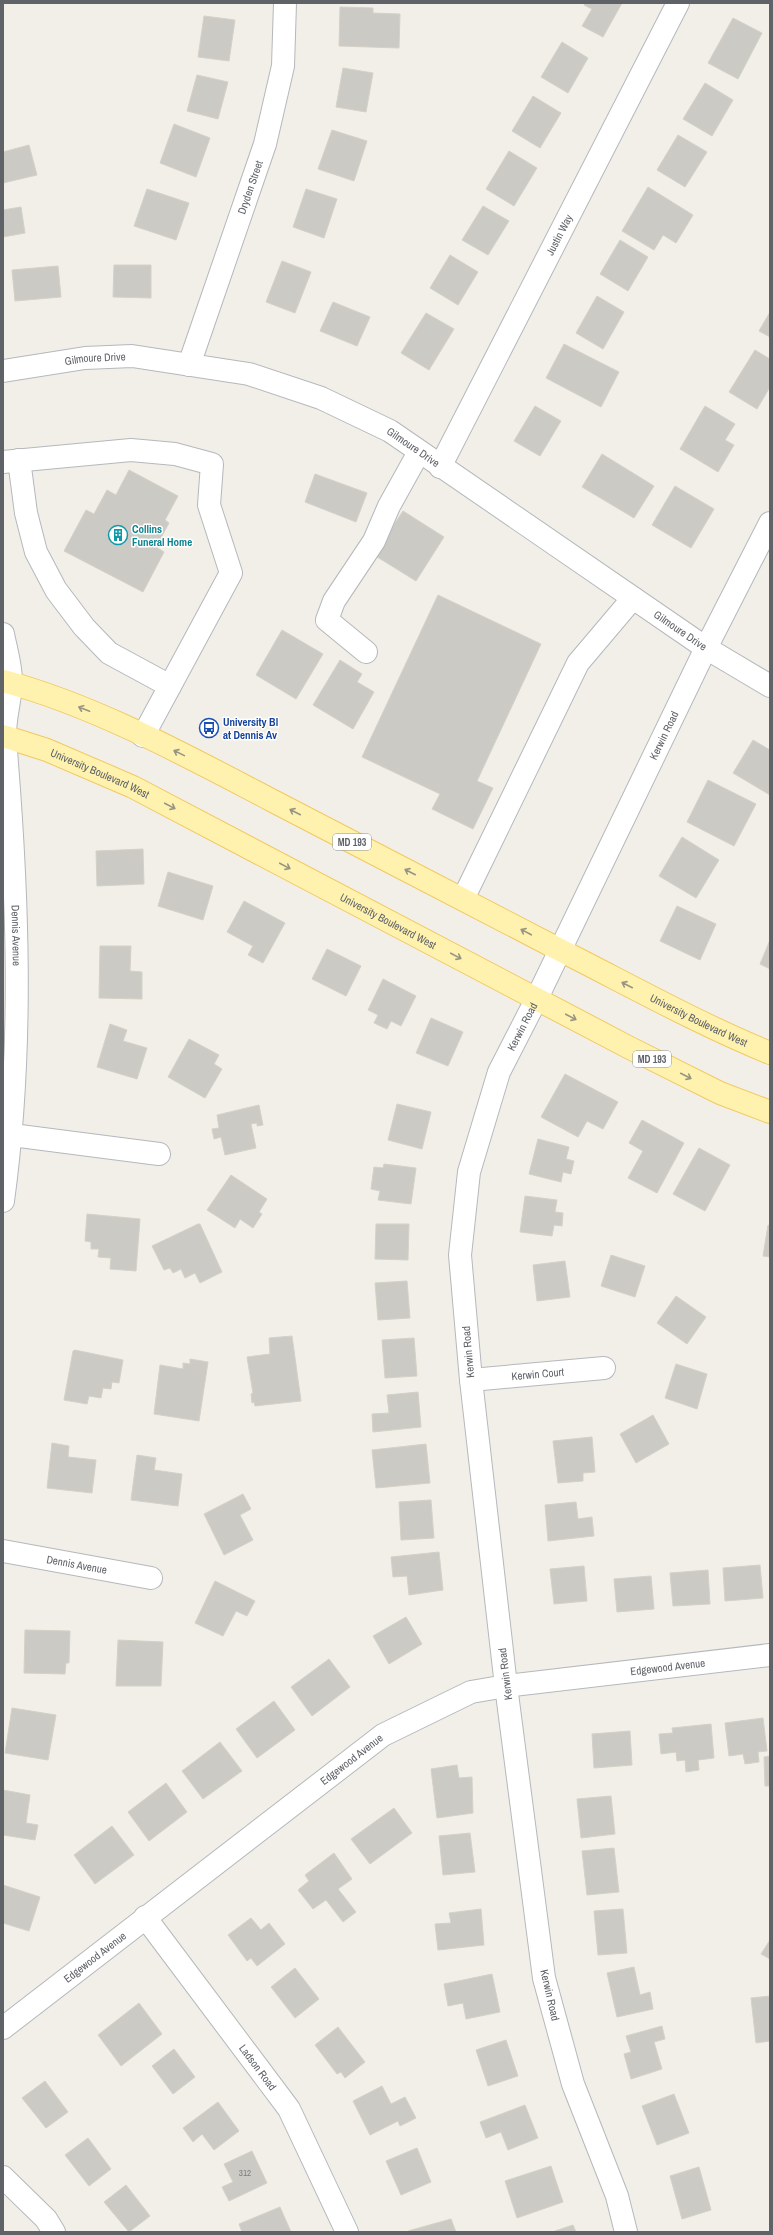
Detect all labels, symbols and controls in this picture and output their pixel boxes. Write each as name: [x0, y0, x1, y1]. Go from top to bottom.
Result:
street label: Dryden Street: [234, 158, 266, 216]
street label: Justin Way: [543, 211, 576, 258]
street label: Gilmoure Drive: [63, 349, 126, 368]
street label: Gilmoure Drive: [384, 424, 442, 470]
place label: Collins Funeral Home: [132, 522, 192, 549]
building icon: Collins Funeral Home: [107, 524, 129, 546]
street label: Gilmoure Drive: [651, 607, 710, 653]
one-way arrow: [79, 705, 91, 713]
street label: Kerwin Road: [646, 709, 681, 762]
place label: University Bl at Dennis Av: [223, 715, 278, 742]
bus stop icon: University Bl at Dennis Av: [198, 717, 220, 739]
street label: University Boulevard West: [48, 745, 152, 802]
one-way arrow: [173, 749, 185, 756]
one-way arrow: [163, 803, 175, 810]
one-way arrow: [289, 808, 301, 815]
road number: MD 193: [333, 834, 371, 850]
one-way arrow: [279, 863, 291, 870]
one-way arrow: [404, 868, 416, 875]
street label: University Boulevard West: [338, 890, 439, 952]
street label: Dennis Avenue: [8, 905, 24, 966]
one-way arrow: [520, 928, 532, 935]
one-way arrow: [450, 953, 462, 961]
one-way arrow: [622, 980, 634, 988]
street label: University Boulevard West: [648, 991, 750, 1050]
street label: Kerwin Road: [504, 1000, 540, 1053]
one-way arrow: [565, 1013, 577, 1021]
road number: MD 193: [633, 1051, 671, 1067]
one-way arrow: [680, 1073, 692, 1080]
street label: Kerwin Road: [459, 1325, 477, 1379]
street label: Kerwin Court: [511, 1365, 565, 1383]
street label: Dennis Avenue: [45, 1552, 108, 1577]
street label: Kerwin Road: [495, 1647, 515, 1701]
street label: Edgewood Avenue: [629, 1656, 706, 1678]
street label: Edgewood Avenue: [317, 1731, 386, 1788]
street label: Edgewood Avenue: [61, 1929, 129, 1986]
street label: Kerwin Road: [537, 1968, 563, 2022]
street label: Ladson Road: [236, 2042, 280, 2093]
house number: 312: [239, 2167, 251, 2179]

